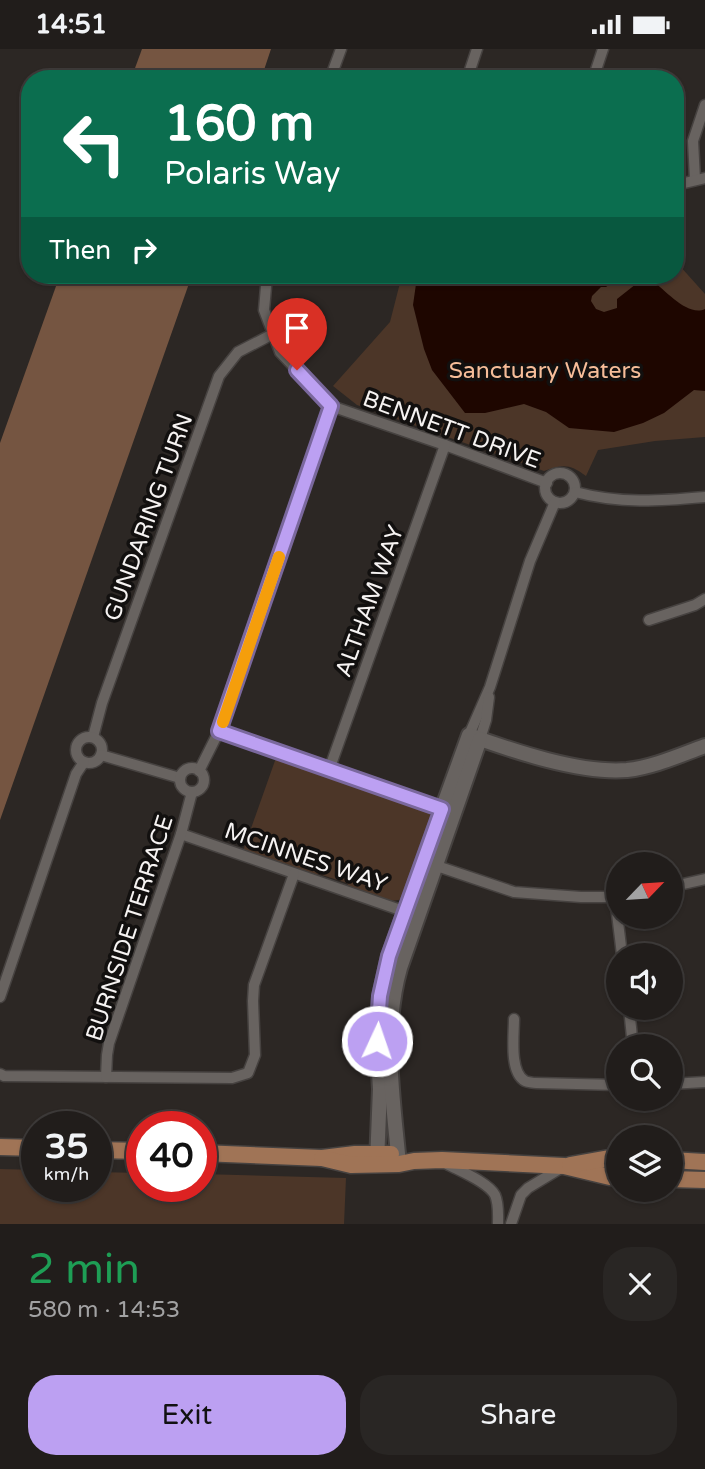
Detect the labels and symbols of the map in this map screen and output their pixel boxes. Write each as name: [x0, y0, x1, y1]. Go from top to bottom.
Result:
pin: [267, 298, 327, 370]
park label: Sanctuary Waters: [449, 357, 641, 385]
street label: BENNETT DRIVE: [359, 385, 544, 475]
street label: GUNDARING TURN: [98, 410, 199, 625]
street label: ALTHAM WAY: [330, 521, 410, 681]
street label: BURNSIDE TERRACE: [80, 812, 180, 1045]
street label: MCINNES WAY: [221, 817, 391, 899]
north arrow: [606, 852, 682, 929]
position arrow: [340, 1004, 414, 1078]
speed limit sign: 40: [126, 1111, 217, 1202]

